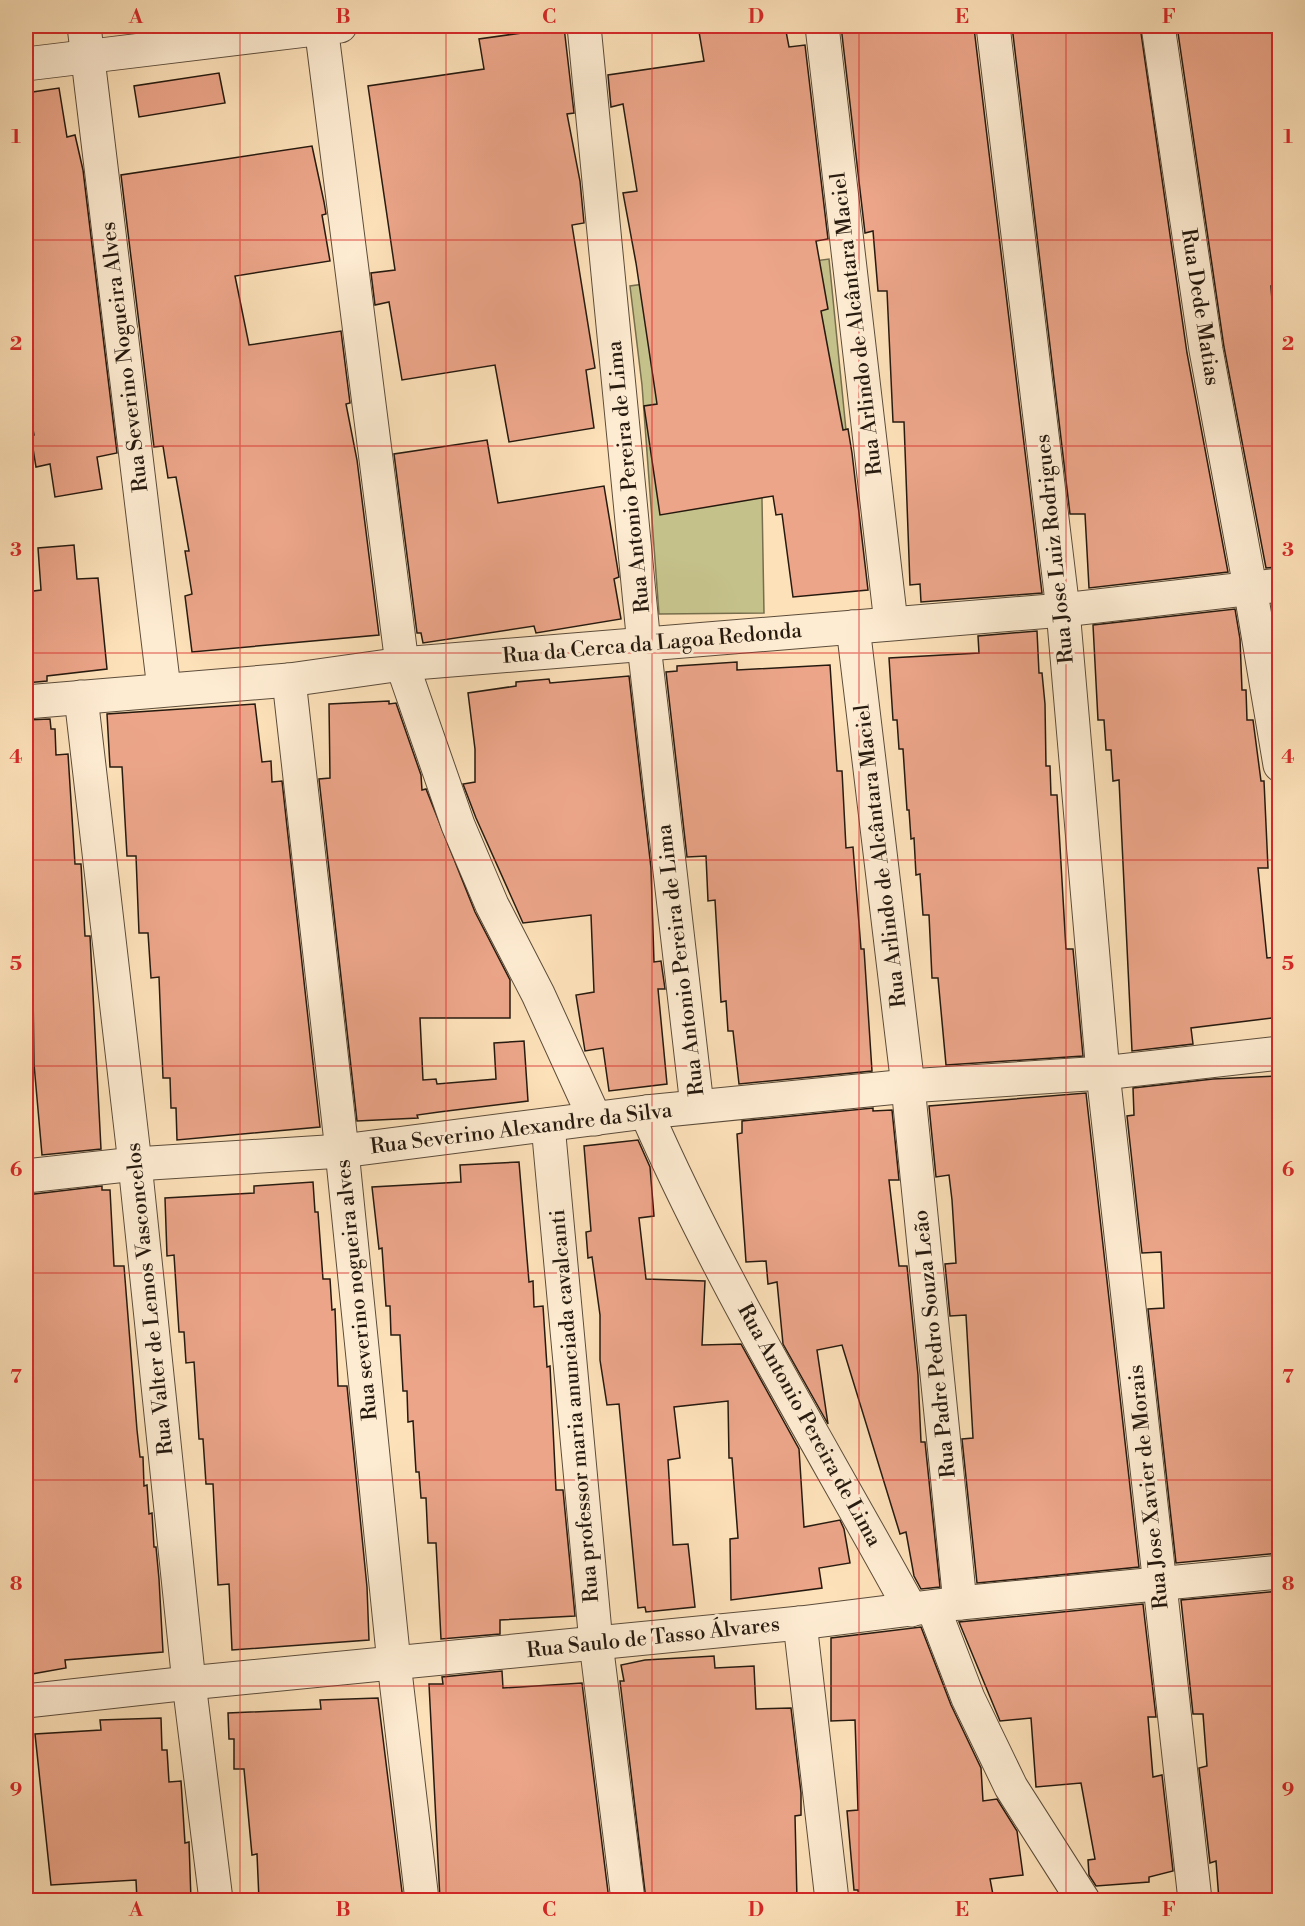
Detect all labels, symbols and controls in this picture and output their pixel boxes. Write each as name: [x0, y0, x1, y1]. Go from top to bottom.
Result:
text: A: [128, 5, 144, 30]
text: B: [335, 5, 351, 30]
text: C: [542, 5, 556, 30]
text: D: [748, 5, 764, 30]
text: E: [955, 5, 969, 30]
text: F: [1162, 5, 1176, 30]
text: 1: [11, 125, 21, 150]
text: 1: [1283, 125, 1293, 150]
street label: Rua Arlindo de Alcântara Maciel: [825, 171, 889, 477]
street label: Rua Severino Nogueira Alves: [96, 220, 154, 493]
street label: Rua Dede Matias: [1175, 227, 1225, 388]
text: 2: [10, 332, 22, 357]
text: 2: [1282, 332, 1294, 357]
street label: Rua Antonio Pereira de Lima: [602, 339, 656, 614]
street label: Rua Jose Luiz Rodrigues: [1030, 433, 1080, 665]
text: 3: [10, 538, 22, 563]
text: 3: [1282, 538, 1294, 563]
street label: Rua da Cerca da Lagoa Redonda: [501, 618, 803, 670]
street label: Rua Arlindo de Alcântara Maciel: [849, 703, 913, 1009]
text: 4: [9, 745, 23, 770]
text: 4: [1281, 745, 1295, 770]
street label: Rua Antonio Pereira de Lima: [651, 822, 711, 1097]
text: 5: [10, 952, 22, 977]
text: 5: [1282, 952, 1294, 977]
street label: Rua Severino Alexandre da Silva: [369, 1098, 674, 1160]
street label: Rua Valter de Lemos Vasconcelos: [121, 1141, 179, 1457]
text: 6: [10, 1158, 23, 1183]
street label: Rua severino nogueira alves: [330, 1158, 384, 1422]
text: 6: [1282, 1158, 1295, 1183]
street label: Rua professor maria anunciada cavalcanti: [545, 1208, 605, 1604]
street label: Rua Padre Pedro Souza Leão: [908, 1209, 962, 1479]
street label: Rua Antonio Pereira de Lima: [731, 1300, 887, 1552]
street label: Rua Jose Xavier de Morais: [1123, 1363, 1175, 1611]
text: 7: [10, 1365, 22, 1390]
text: 7: [1282, 1365, 1294, 1390]
text: 8: [10, 1572, 23, 1597]
text: 8: [1282, 1572, 1295, 1597]
street label: Rua Saulo de Tasso Álvares: [525, 1610, 781, 1664]
text: 9: [10, 1778, 22, 1803]
text: 9: [1282, 1778, 1294, 1803]
text: A: [128, 1898, 144, 1923]
text: B: [335, 1898, 351, 1923]
text: C: [542, 1898, 556, 1923]
text: D: [748, 1898, 764, 1923]
text: E: [955, 1898, 969, 1923]
text: F: [1162, 1898, 1176, 1923]

